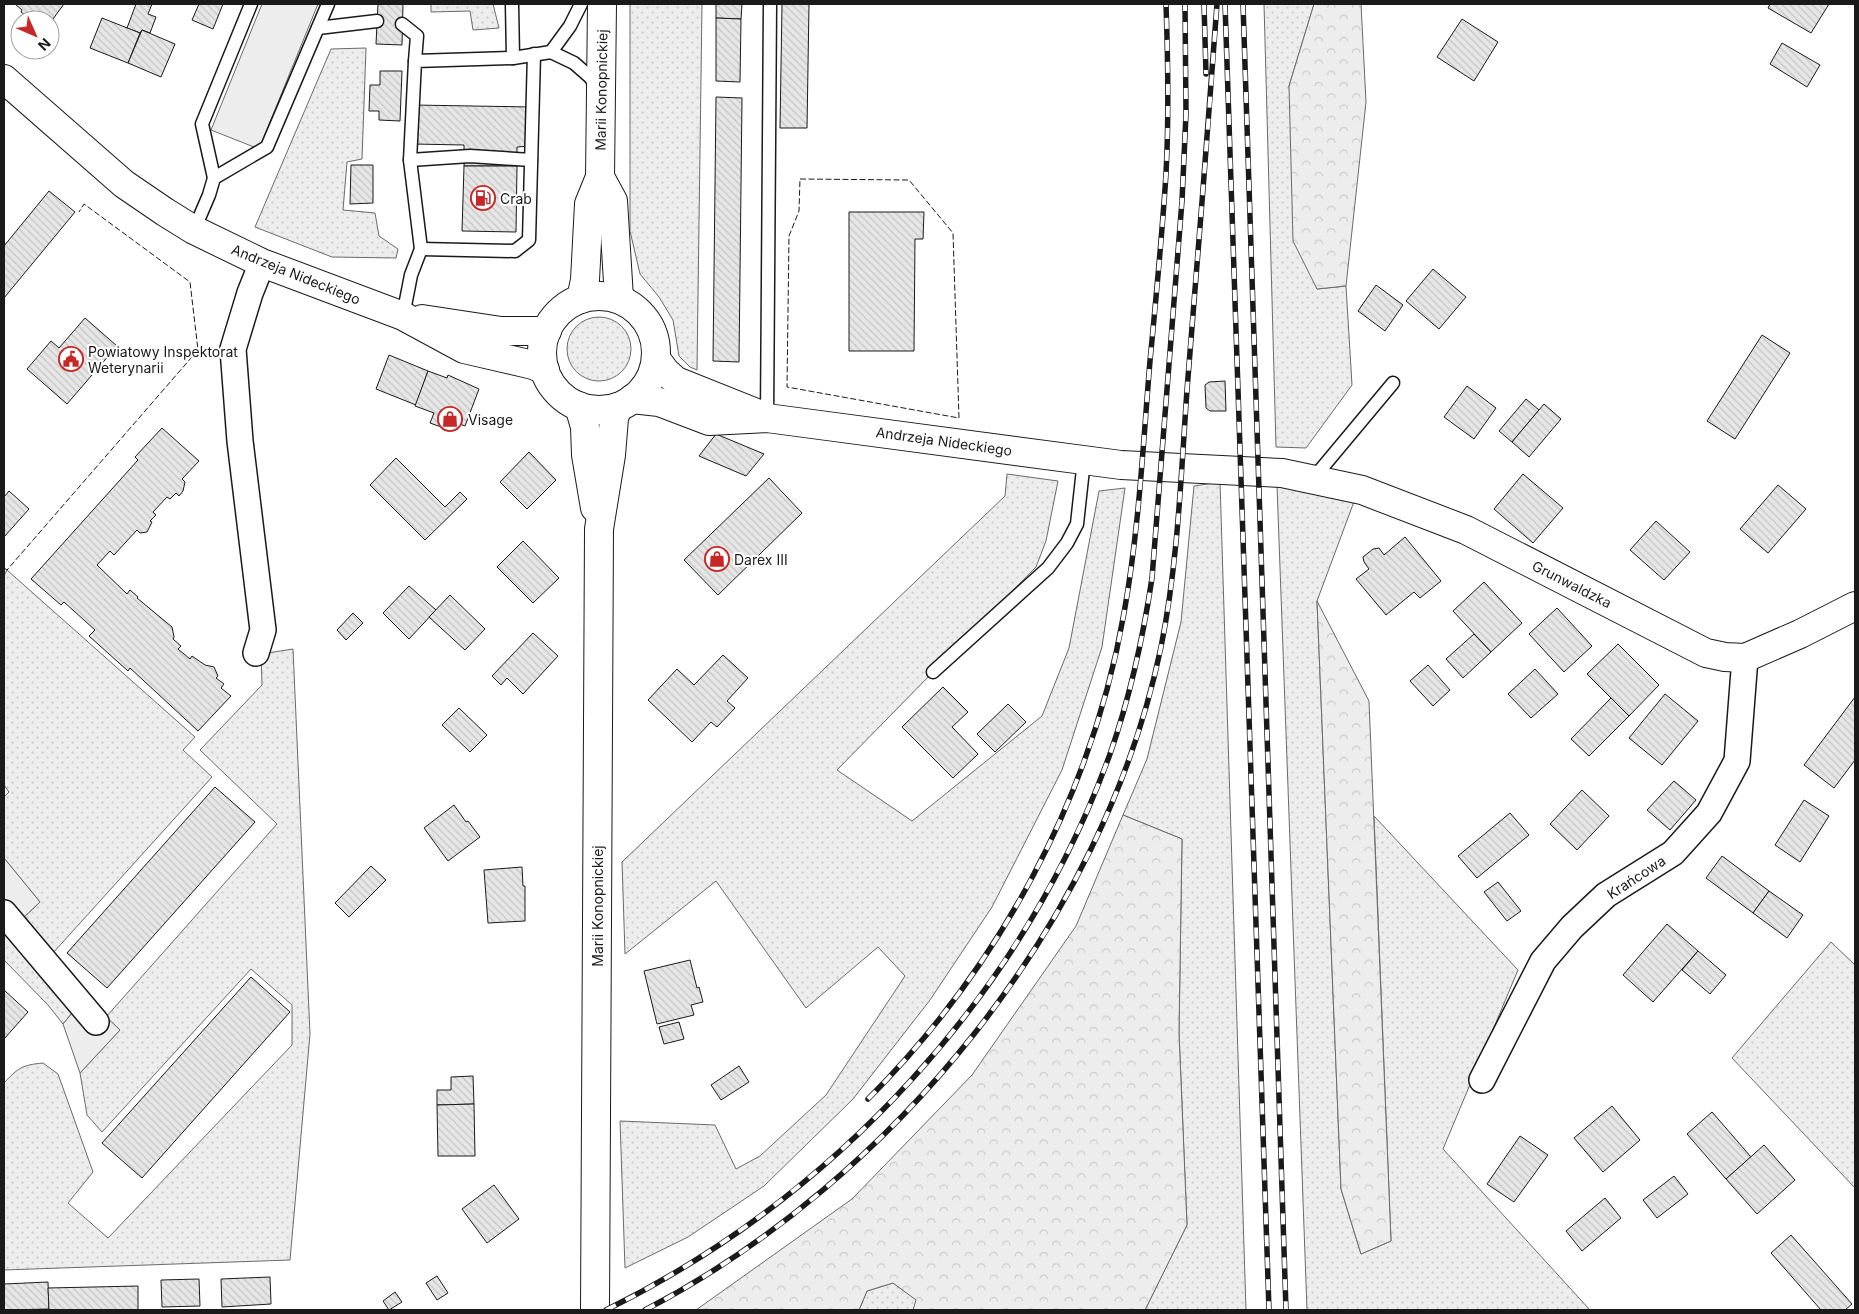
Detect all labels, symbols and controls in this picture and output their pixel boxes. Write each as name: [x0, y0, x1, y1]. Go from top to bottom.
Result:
north arrow: [10, 10, 60, 60]
street label: Marii Konopnickiej: [591, 29, 611, 151]
text: N: [35, 35, 54, 54]
fuel station icon: Crab: [470, 185, 496, 211]
place label: Crab: [500, 190, 532, 207]
street label: Andrzeja Nideckiego: [229, 240, 363, 308]
place label: Powiatowy Inspektorat Weterynarii: [88, 343, 238, 376]
public building icon: Powiatowy Inspektorat Weterynarii: [58, 346, 84, 372]
shop icon: Visage: [437, 406, 463, 432]
place label: Visage: [468, 411, 513, 428]
street label: Andrzeja Nideckiego: [875, 423, 1013, 459]
shop icon: Darex III: [704, 546, 730, 572]
place label: Darex III: [734, 551, 788, 568]
street label: Grunwaldzka: [1529, 557, 1615, 611]
street label: Marii Konopnickiej: [589, 845, 606, 967]
street label: Krańcowa: [1604, 852, 1668, 902]

